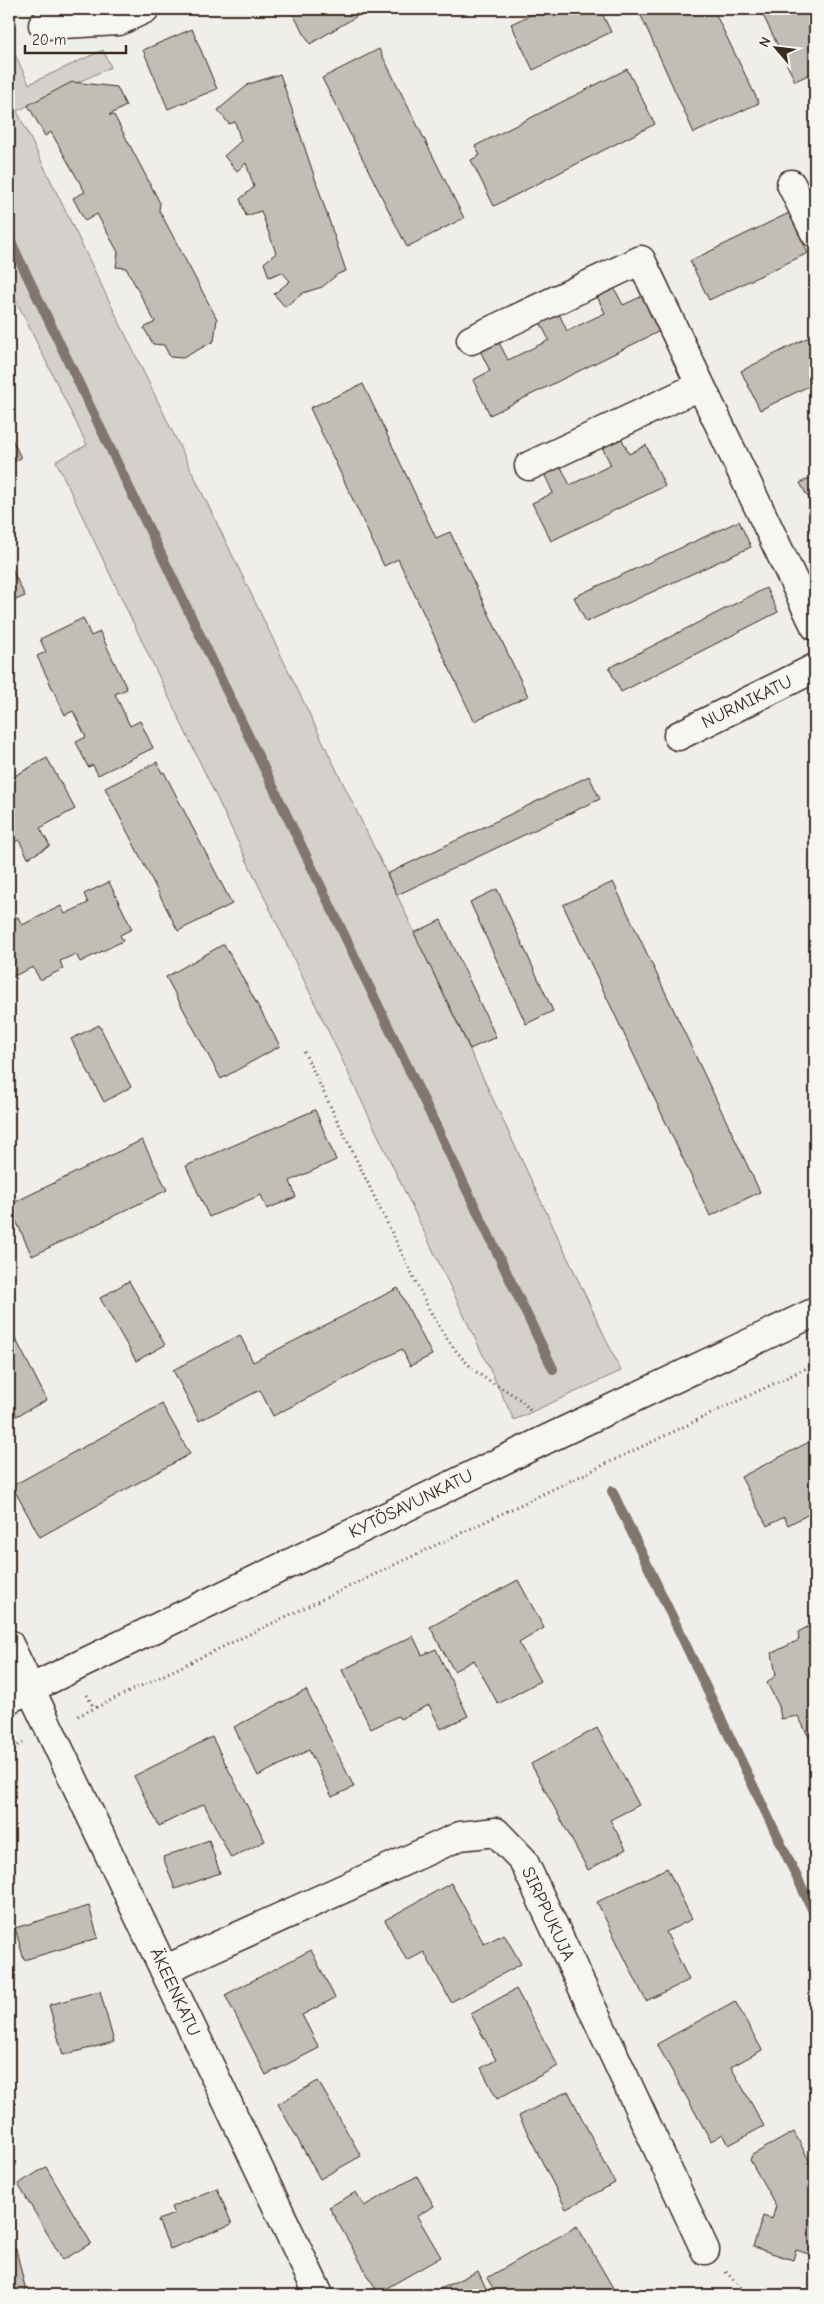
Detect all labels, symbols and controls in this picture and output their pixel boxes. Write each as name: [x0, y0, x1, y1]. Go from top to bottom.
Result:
scale bar: [25, 22, 126, 54]
north arrow: [752, 22, 802, 72]
text: 20 m: [32, 31, 66, 49]
text: N: [755, 34, 775, 50]
street label: NURMIKATU: [698, 671, 796, 733]
street label: KYTÖSAVUNKATU: [346, 1465, 476, 1543]
street label: SIRPPUKUJA: [517, 1864, 579, 1964]
street label: ÄKEENKATU: [145, 1944, 205, 2040]

